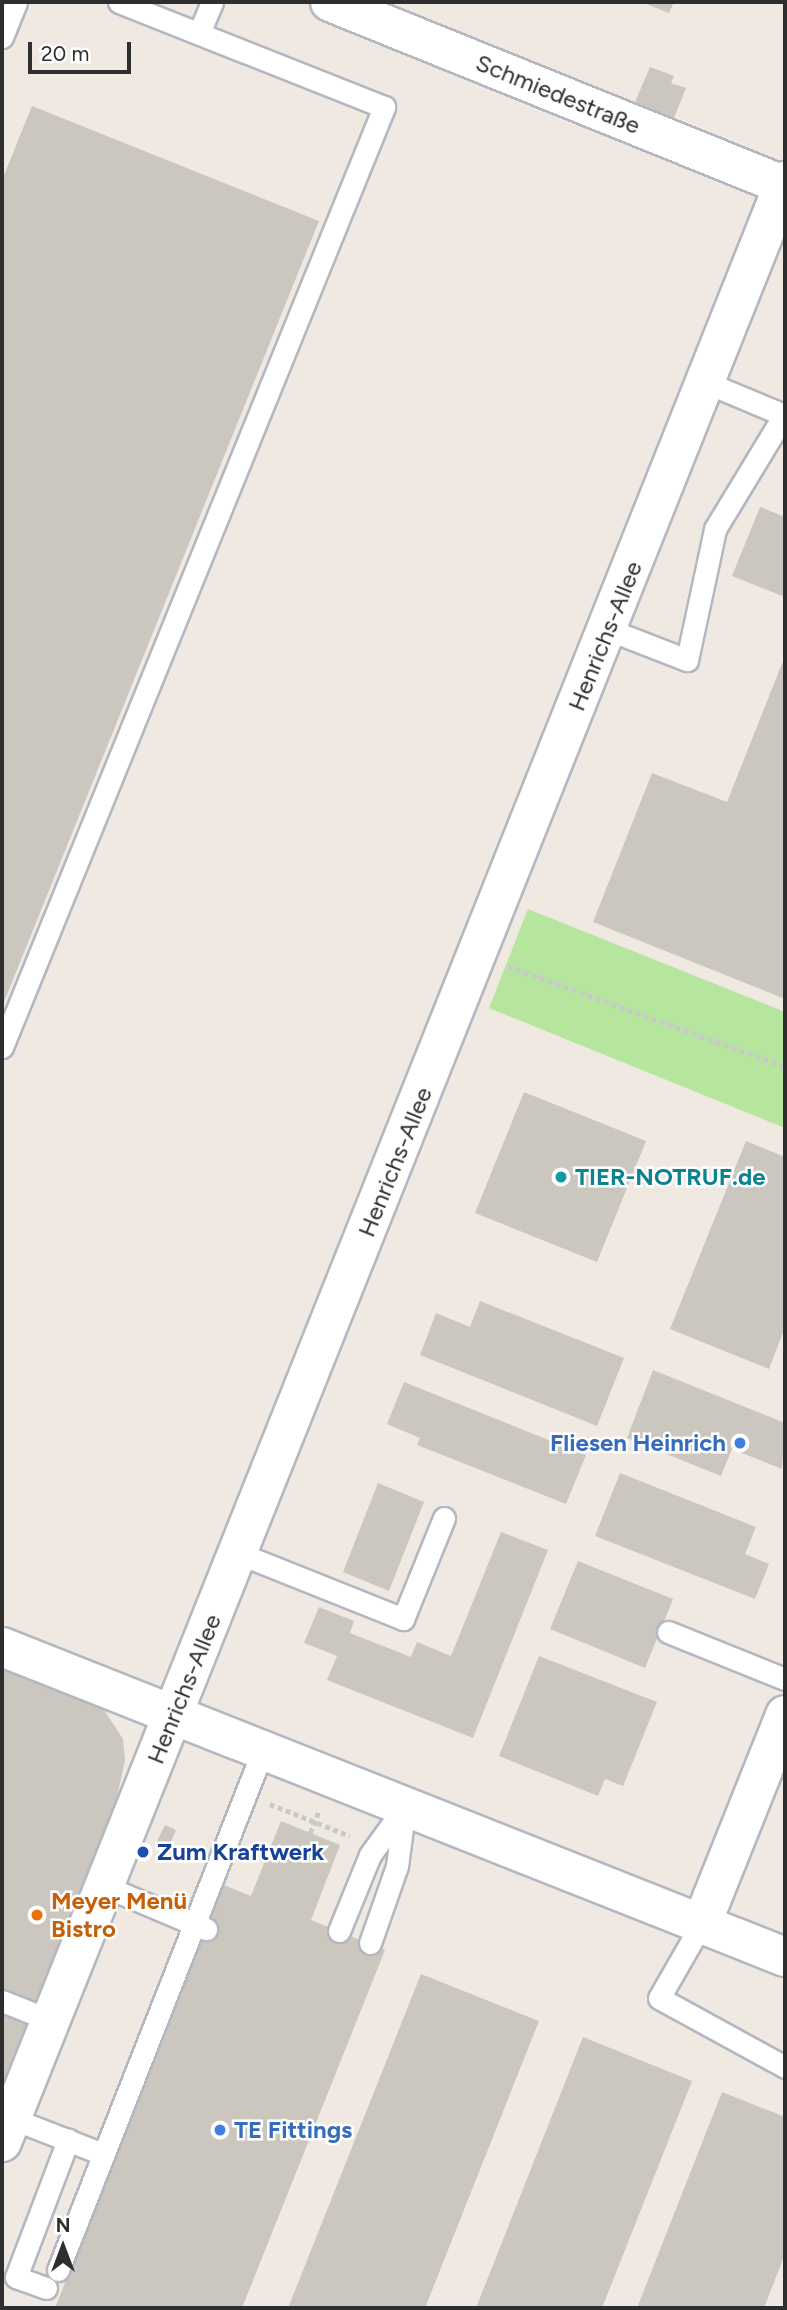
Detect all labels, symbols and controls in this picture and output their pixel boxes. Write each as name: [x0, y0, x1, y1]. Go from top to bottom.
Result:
scale bar: [32, 28, 135, 72]
text: 20 m: [41, 41, 89, 66]
street label: Schmiedestraße: [472, 48, 644, 140]
street label: Henrichs-Allee: [562, 557, 648, 715]
street label: Henrichs-Allee: [352, 1083, 438, 1241]
place label: TIER-NOTRUF.de: [575, 1163, 766, 1191]
marker: TIER-NOTRUF.de: [553, 1169, 569, 1185]
place label: Fliesen Heinrich: [550, 1429, 726, 1457]
marker: Fliesen Heinrich: [732, 1435, 748, 1451]
street label: Henrichs-Allee: [141, 1610, 227, 1768]
place label: Zum Kraftwerk: [157, 1838, 324, 1866]
marker: Zum Kraftwerk: [135, 1844, 151, 1860]
place label: Meyer Menü Bistro: [51, 1887, 187, 1943]
marker: Meyer Menü Bistro: [29, 1907, 45, 1923]
place label: TE Fittings: [234, 2116, 352, 2144]
marker: TE Fittings: [212, 2122, 228, 2138]
north arrow: [28, 2212, 98, 2282]
text: N: [56, 2214, 70, 2237]

